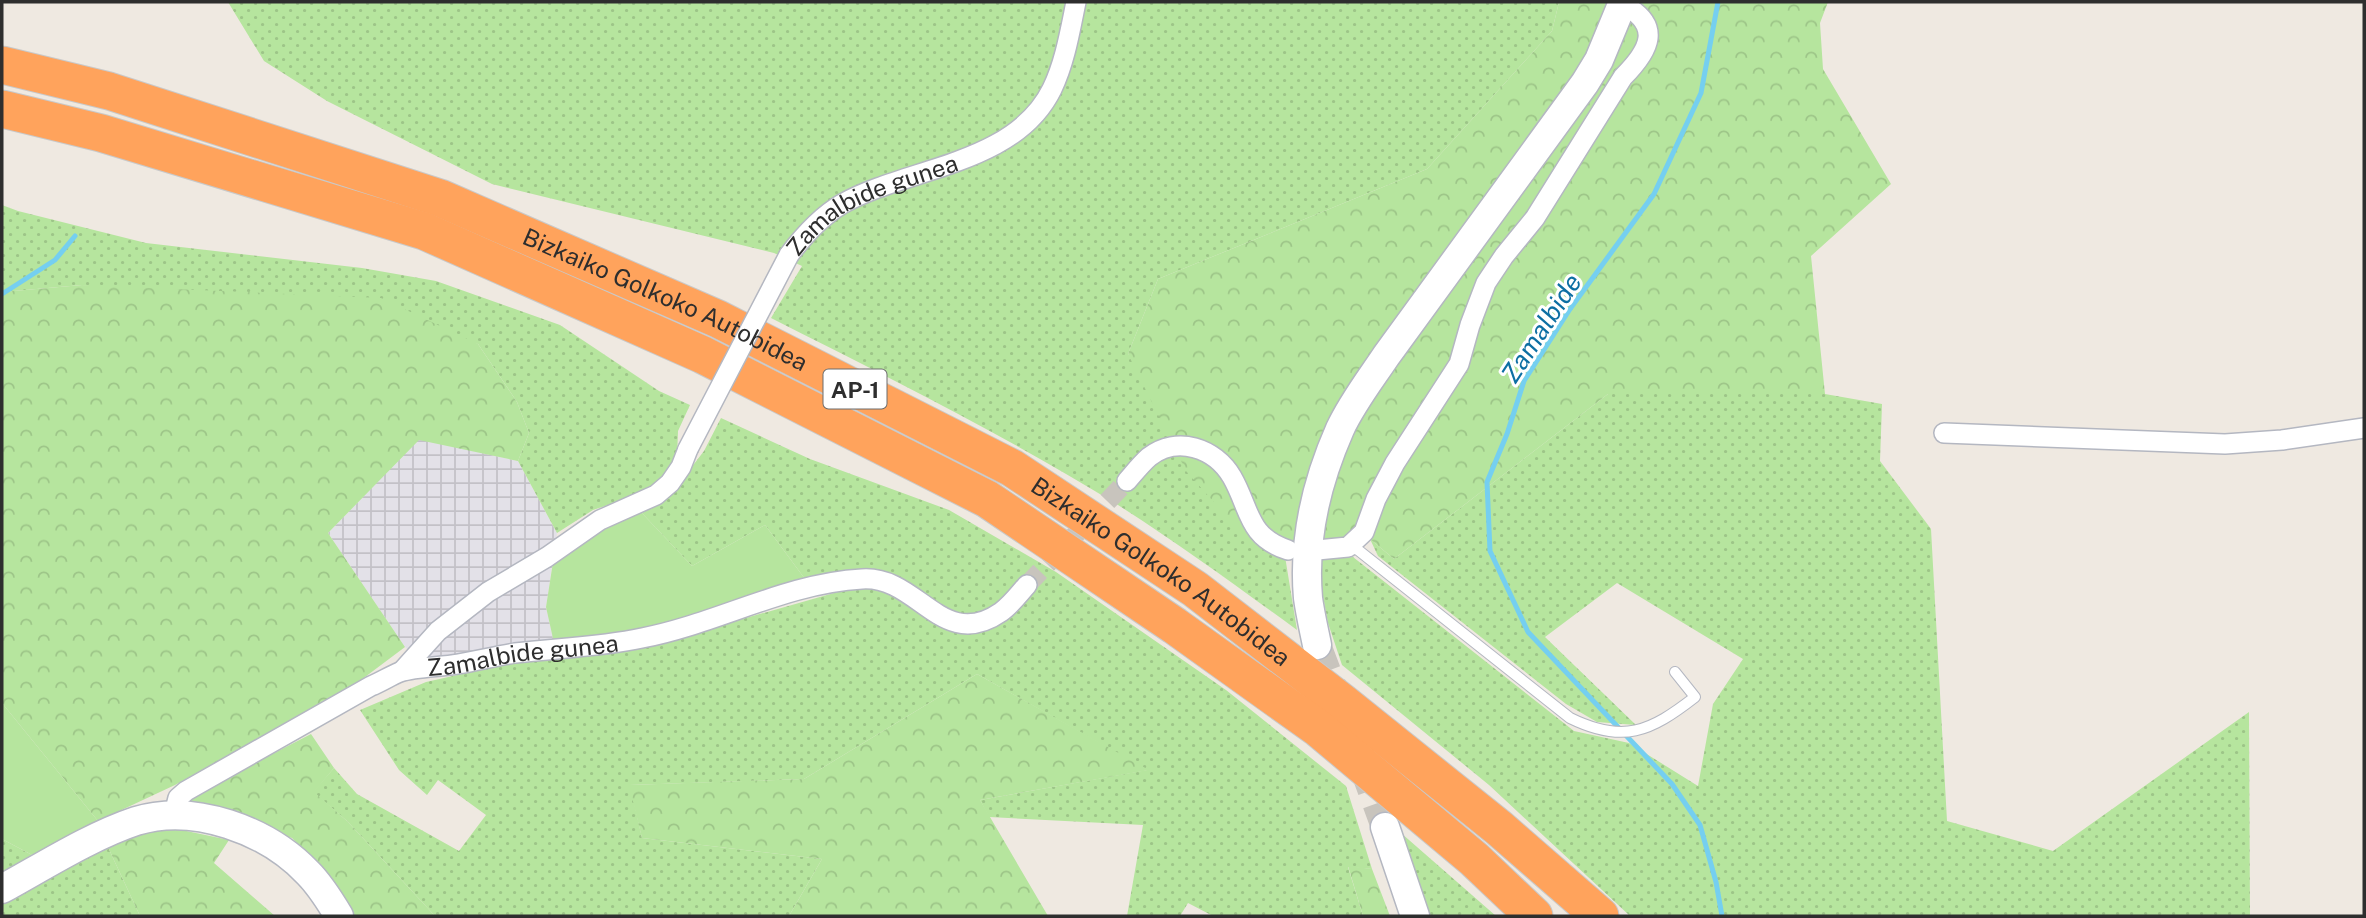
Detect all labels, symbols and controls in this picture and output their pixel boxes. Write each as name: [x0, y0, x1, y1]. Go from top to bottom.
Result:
street label: Zamalbide gunea: [780, 148, 961, 261]
street label: Bizkaiko Golkoko Autobidea: [519, 222, 813, 376]
water label: Zamalbide: [1494, 268, 1588, 388]
road number: AP-1: [824, 370, 886, 408]
street label: Bizkaiko Golkoko Autobidea: [1026, 471, 1296, 671]
street label: Zamalbide gunea: [426, 628, 620, 681]

